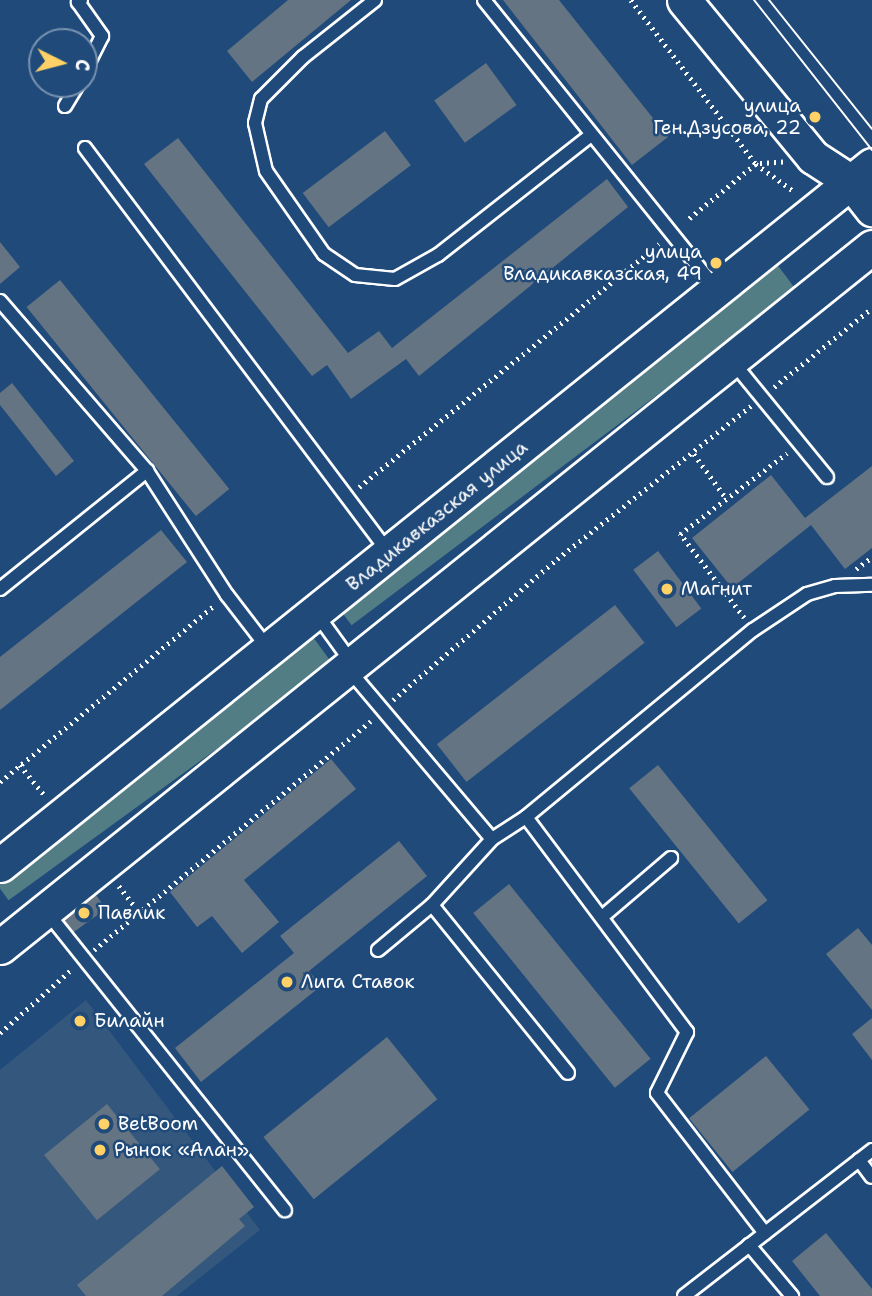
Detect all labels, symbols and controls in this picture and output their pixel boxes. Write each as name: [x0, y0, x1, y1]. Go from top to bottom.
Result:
north arrow: [28, 28, 98, 98]
text: С: [69, 58, 95, 72]
place label: улица Ген.Дзусова, 22: [653, 95, 801, 139]
marker: улица Ген.Дзусова, 22: [807, 109, 823, 125]
place label: улица Владикавказская, 49: [503, 241, 702, 285]
marker: улица Владикавказская, 49: [708, 255, 724, 271]
street label: Владикавказская улица: [342, 436, 532, 596]
place label: Магнит: [681, 578, 752, 600]
marker: Магнит: [659, 581, 675, 597]
place label: Павлик: [98, 902, 165, 924]
marker: Павлик: [76, 905, 92, 921]
place label: Лига Ставок: [301, 971, 415, 993]
marker: Лига Ставок: [279, 974, 295, 990]
place label: Билайн: [94, 1010, 165, 1032]
marker: Билайн: [72, 1013, 88, 1029]
place label: BetBoom: [118, 1113, 198, 1135]
marker: BetBoom: [96, 1116, 112, 1132]
place label: Рынок «Алан»: [114, 1139, 249, 1161]
marker: Рынок «Алан»: [92, 1142, 108, 1158]

